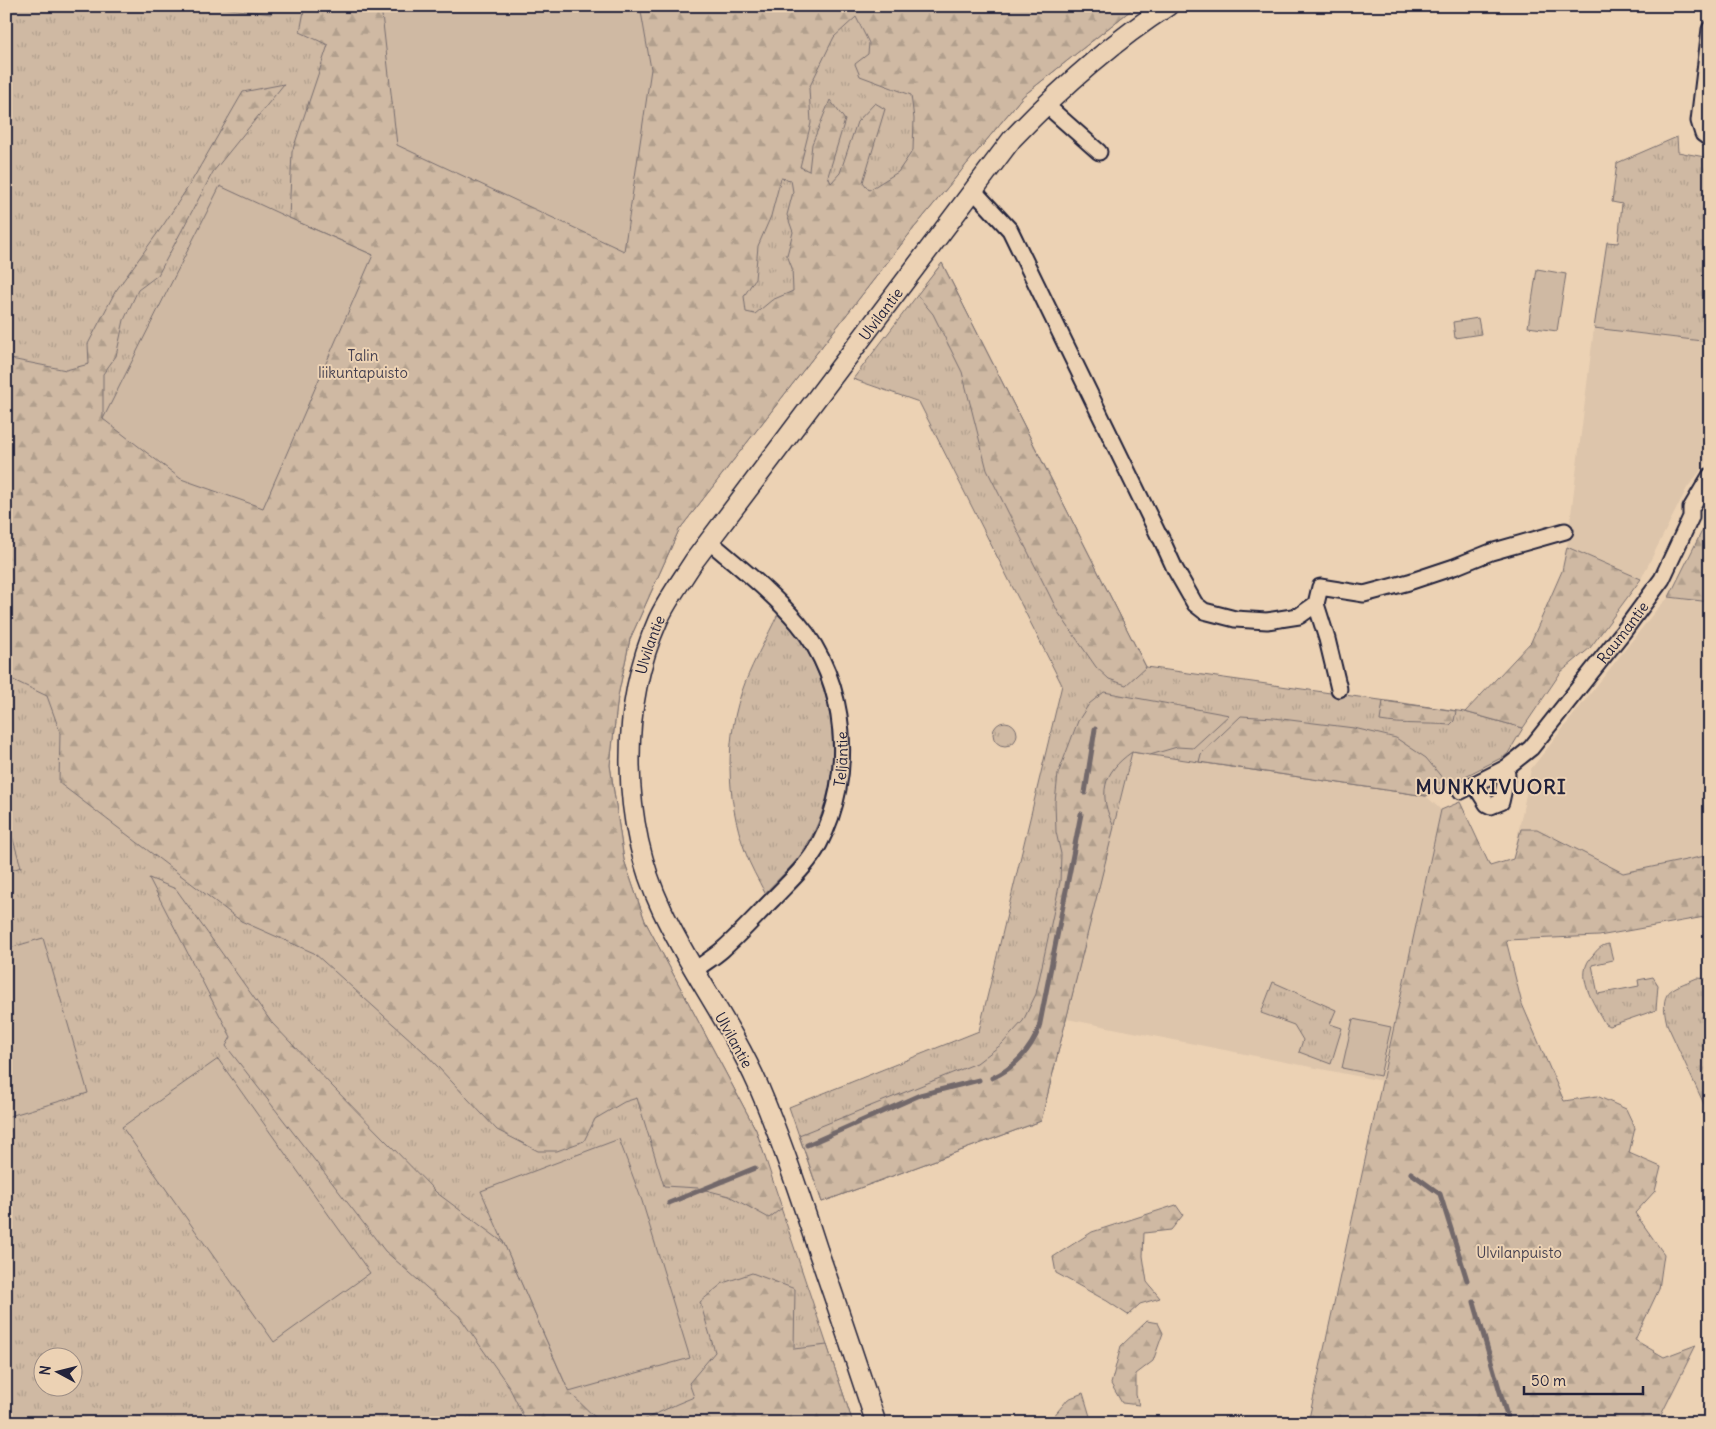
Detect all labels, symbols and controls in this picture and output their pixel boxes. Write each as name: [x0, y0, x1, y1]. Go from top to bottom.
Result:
street label: Ulvilantie: [854, 284, 906, 344]
park label: Talin liikuntapuisto: [318, 346, 408, 382]
street label: Raumantie: [1592, 597, 1652, 667]
street label: Ulvilantie: [631, 612, 668, 676]
street label: Teljäntie: [829, 731, 851, 788]
district label: MUNKKIVUORI: [1415, 774, 1567, 799]
street label: Ulvilantie: [711, 1009, 757, 1071]
park label: Ulvilanpuisto: [1476, 1243, 1562, 1262]
north arrow: [32, 1346, 82, 1396]
scale bar: [1524, 1364, 1642, 1396]
text: N: [36, 1365, 55, 1376]
text: 50 m: [1531, 1371, 1566, 1390]

